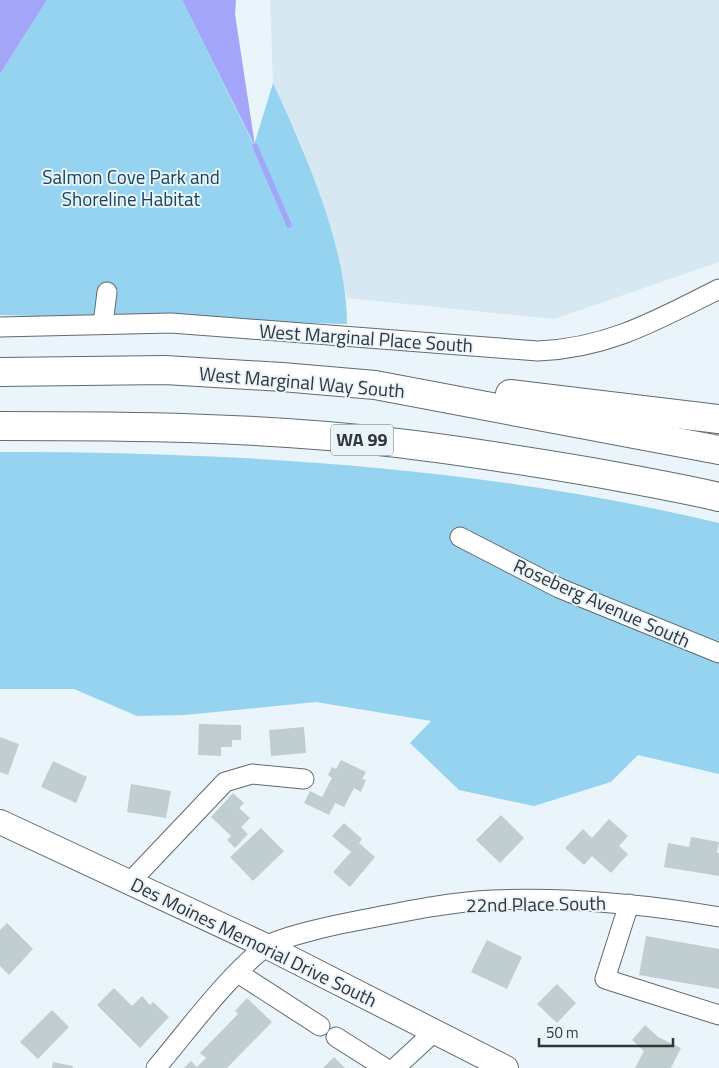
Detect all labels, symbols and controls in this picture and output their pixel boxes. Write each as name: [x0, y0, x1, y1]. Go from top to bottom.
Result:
park label: Salmon Cove Park and Shoreline Habitat: [42, 162, 220, 213]
street label: West Marginal Place South: [258, 316, 474, 359]
street label: West Marginal Way South: [198, 358, 406, 405]
road number: WA 99: [331, 424, 393, 456]
street label: Roseberg Avenue South: [509, 550, 695, 655]
street label: Des Moines Memorial Drive South: [126, 869, 382, 1014]
street label: 22nd Place South: [466, 888, 606, 919]
scale bar: [539, 1016, 673, 1048]
text: 50 m: [546, 1021, 579, 1044]

